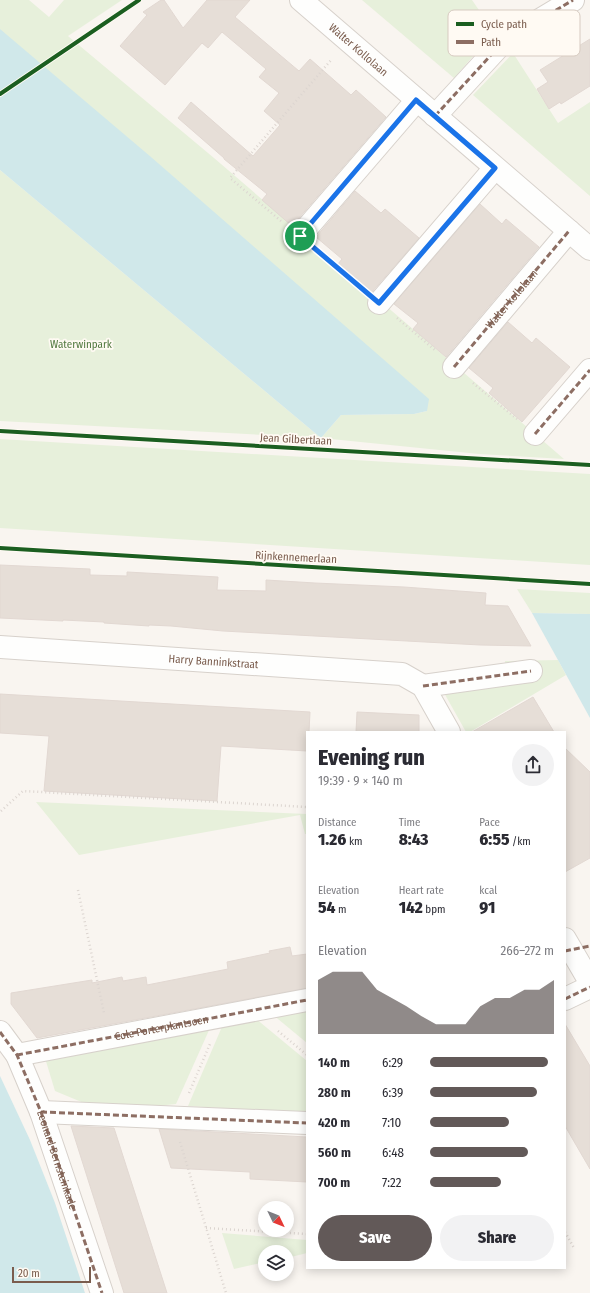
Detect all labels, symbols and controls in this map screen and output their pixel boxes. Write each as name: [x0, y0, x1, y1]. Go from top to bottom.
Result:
legend: [448, 10, 580, 56]
text: Cycle path: [481, 18, 527, 31]
street label: Walter Kollolaan: [326, 21, 390, 79]
text: Path: [481, 36, 501, 49]
pin: [283, 219, 317, 253]
icon: arrive: [289, 225, 311, 247]
street label: Walter kollolaan: [483, 267, 540, 332]
park label: Waterwinpark: [50, 338, 113, 351]
street label: Jean Gilbertlaan: [260, 431, 332, 448]
street label: Rijnkennemerlaan: [255, 549, 337, 566]
street label: Harry Banninkstraat: [168, 652, 259, 671]
text: Evening run: [318, 744, 425, 771]
button: share: [512, 744, 554, 786]
text: 19:39 · 9 × 140 m: [318, 773, 403, 788]
text: Distance: [318, 816, 357, 829]
text: Time: [399, 816, 420, 829]
text: Pace: [479, 816, 500, 829]
text: 1.26: [318, 829, 346, 850]
text: 8:43: [399, 829, 429, 850]
text: 6:55: [479, 829, 509, 850]
text: km: [346, 835, 363, 848]
text: /km: [509, 835, 531, 848]
text: Elevation: [318, 884, 359, 897]
text: Heart rate: [399, 884, 444, 897]
text: kcal: [479, 884, 497, 897]
text: 54: [318, 897, 335, 918]
text: 142: [399, 897, 423, 918]
text: 91: [479, 897, 495, 918]
text: m: [335, 903, 346, 916]
text: bpm: [423, 903, 446, 916]
text: Elevation: [318, 943, 367, 958]
text: 266–272 m: [500, 943, 554, 958]
street label: Cole Porterplantsoen: [114, 1013, 209, 1043]
text: 140 m: [318, 1055, 350, 1070]
text: 6:29: [382, 1055, 403, 1070]
text: 280 m: [318, 1085, 351, 1100]
text: 6:39: [382, 1085, 403, 1100]
street label: Leonard Bernsteinkade: [34, 1109, 79, 1211]
text: 420 m: [318, 1115, 350, 1130]
text: 7:10: [382, 1115, 401, 1130]
text: 560 m: [318, 1145, 351, 1160]
text: 6:48: [382, 1145, 404, 1160]
text: 700 m: [318, 1175, 350, 1190]
text: 7:22: [382, 1175, 402, 1190]
north arrow: [258, 1201, 294, 1237]
map controls: [258, 1201, 294, 1281]
button: Save: [318, 1215, 432, 1261]
button: Share: [440, 1215, 554, 1261]
button: layers: [258, 1245, 294, 1281]
scale bar: [12, 1265, 91, 1284]
text: 20 m: [18, 1267, 40, 1280]

